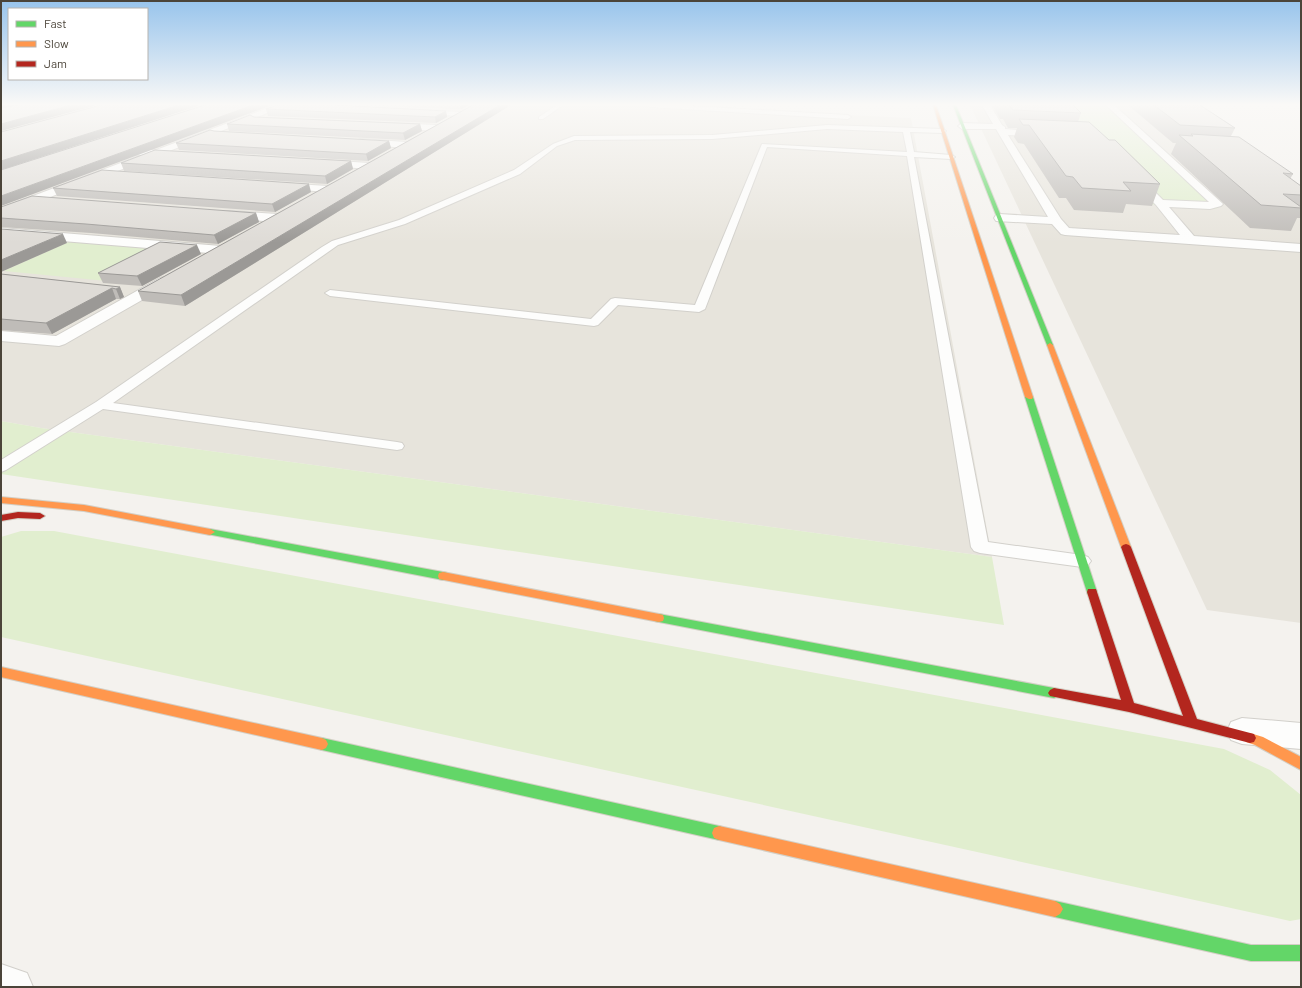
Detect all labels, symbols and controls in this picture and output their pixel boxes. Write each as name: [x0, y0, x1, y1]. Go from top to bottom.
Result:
legend: [8, 8, 148, 80]
text: Fast: [44, 16, 67, 30]
text: Slow: [44, 36, 69, 50]
text: Jam: [44, 56, 67, 70]

